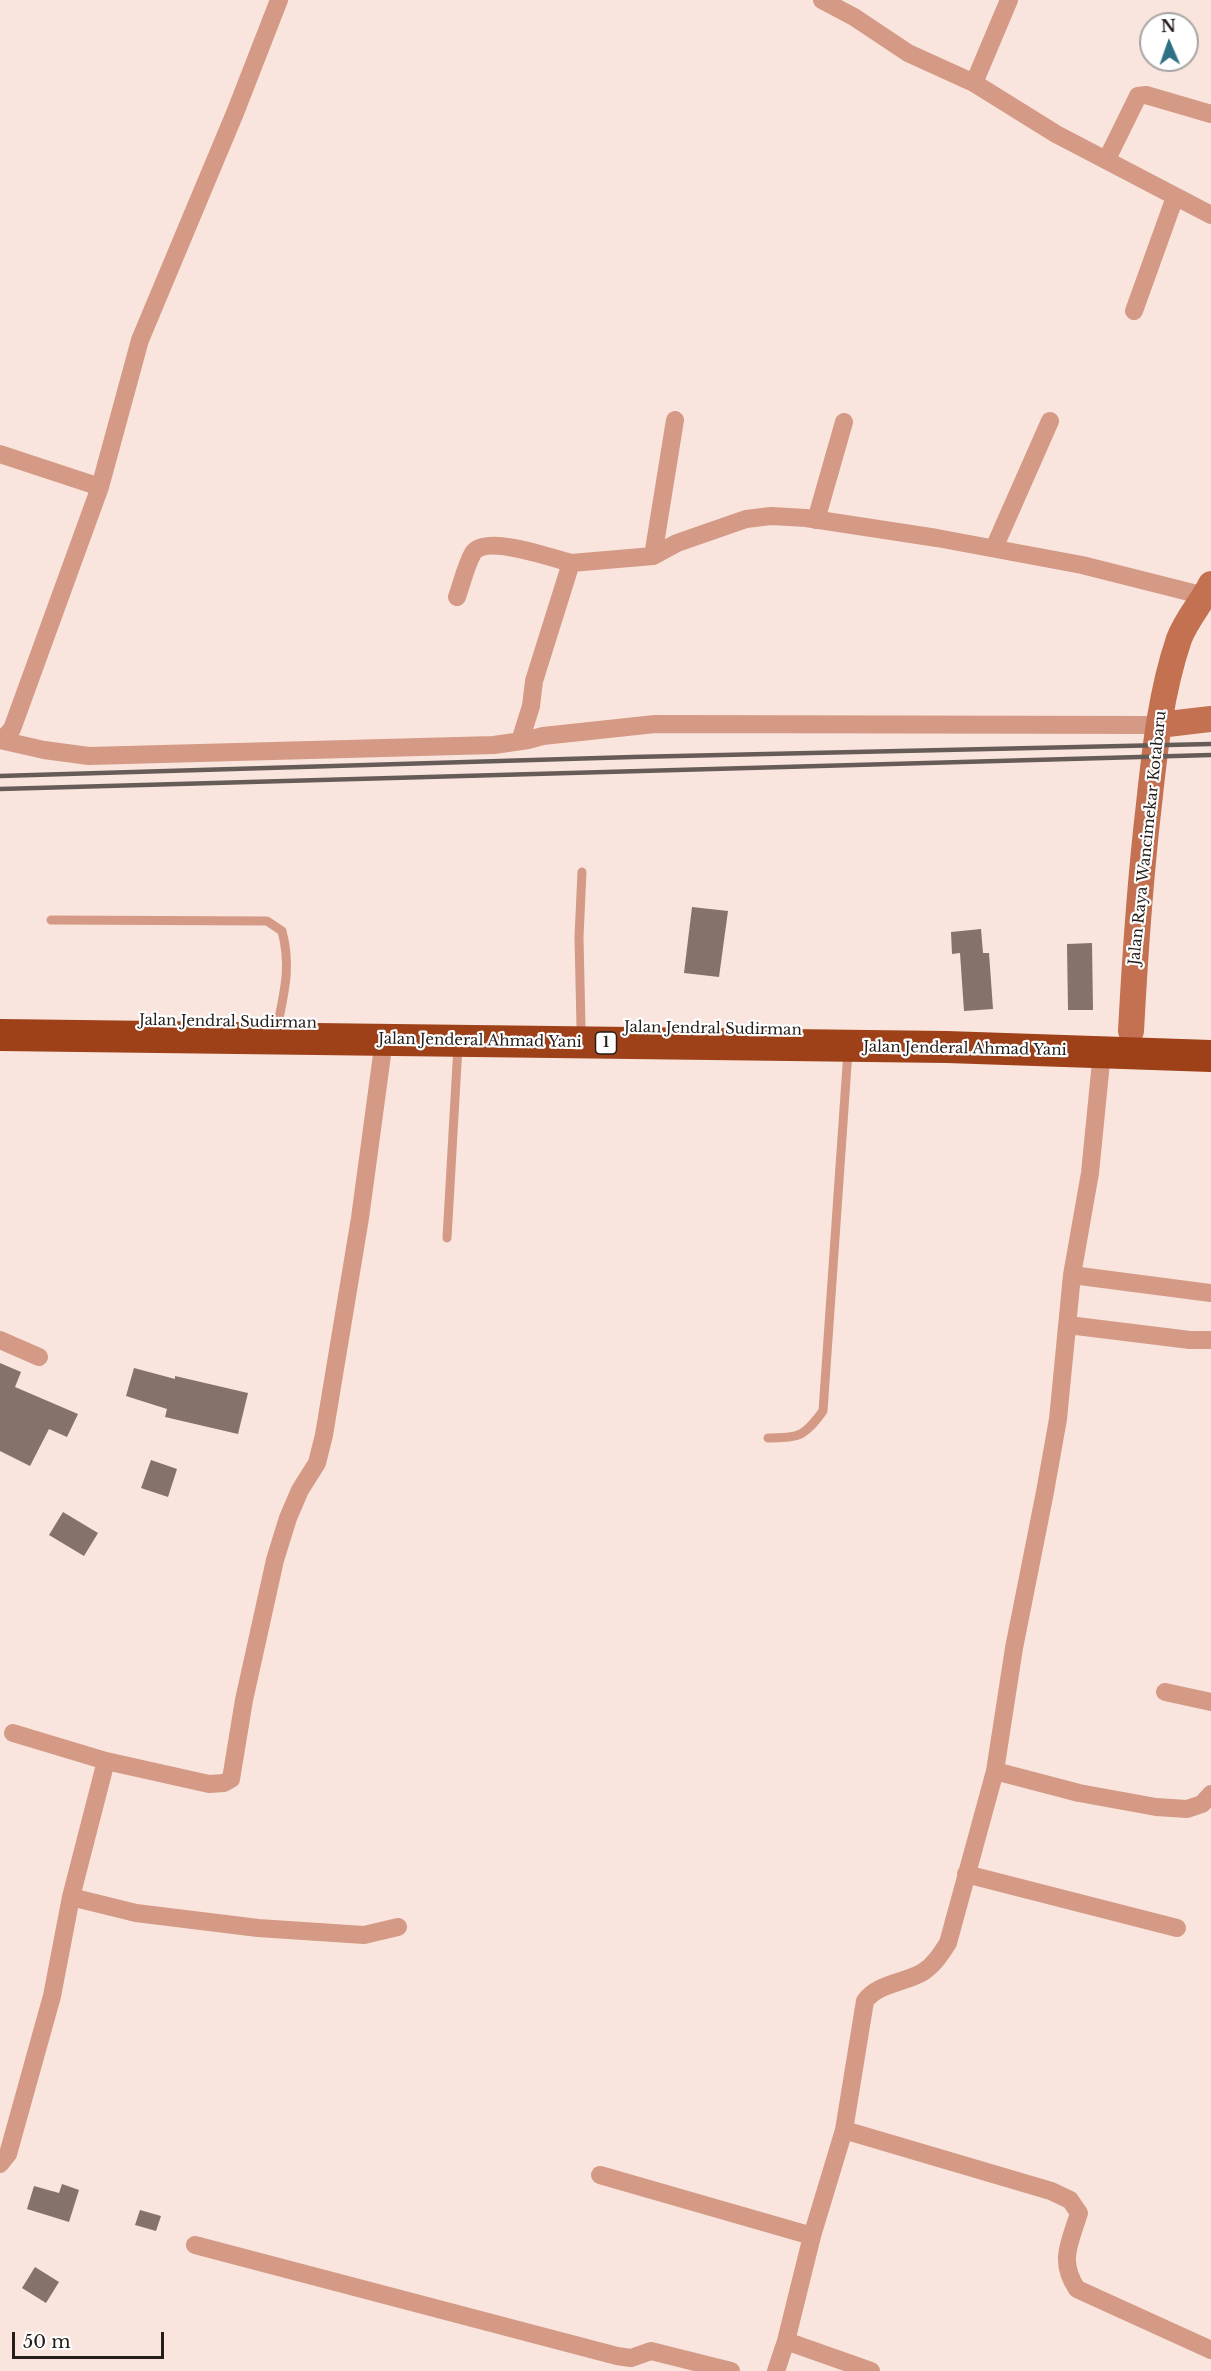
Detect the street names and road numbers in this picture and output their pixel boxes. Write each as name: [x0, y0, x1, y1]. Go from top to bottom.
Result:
street label: Jalan Raya Wancimekar Kotabaru: [1126, 710, 1170, 966]
street label: Jalan Jendral Sudirman: [139, 1011, 317, 1033]
street label: Jalan Jendral Sudirman: [624, 1018, 802, 1040]
street label: Jalan Jenderal Ahmad Yani: [378, 1030, 582, 1052]
road number: 1: [596, 1032, 616, 1054]
street label: Jalan Jenderal Ahmad Yani: [863, 1038, 1067, 1060]

